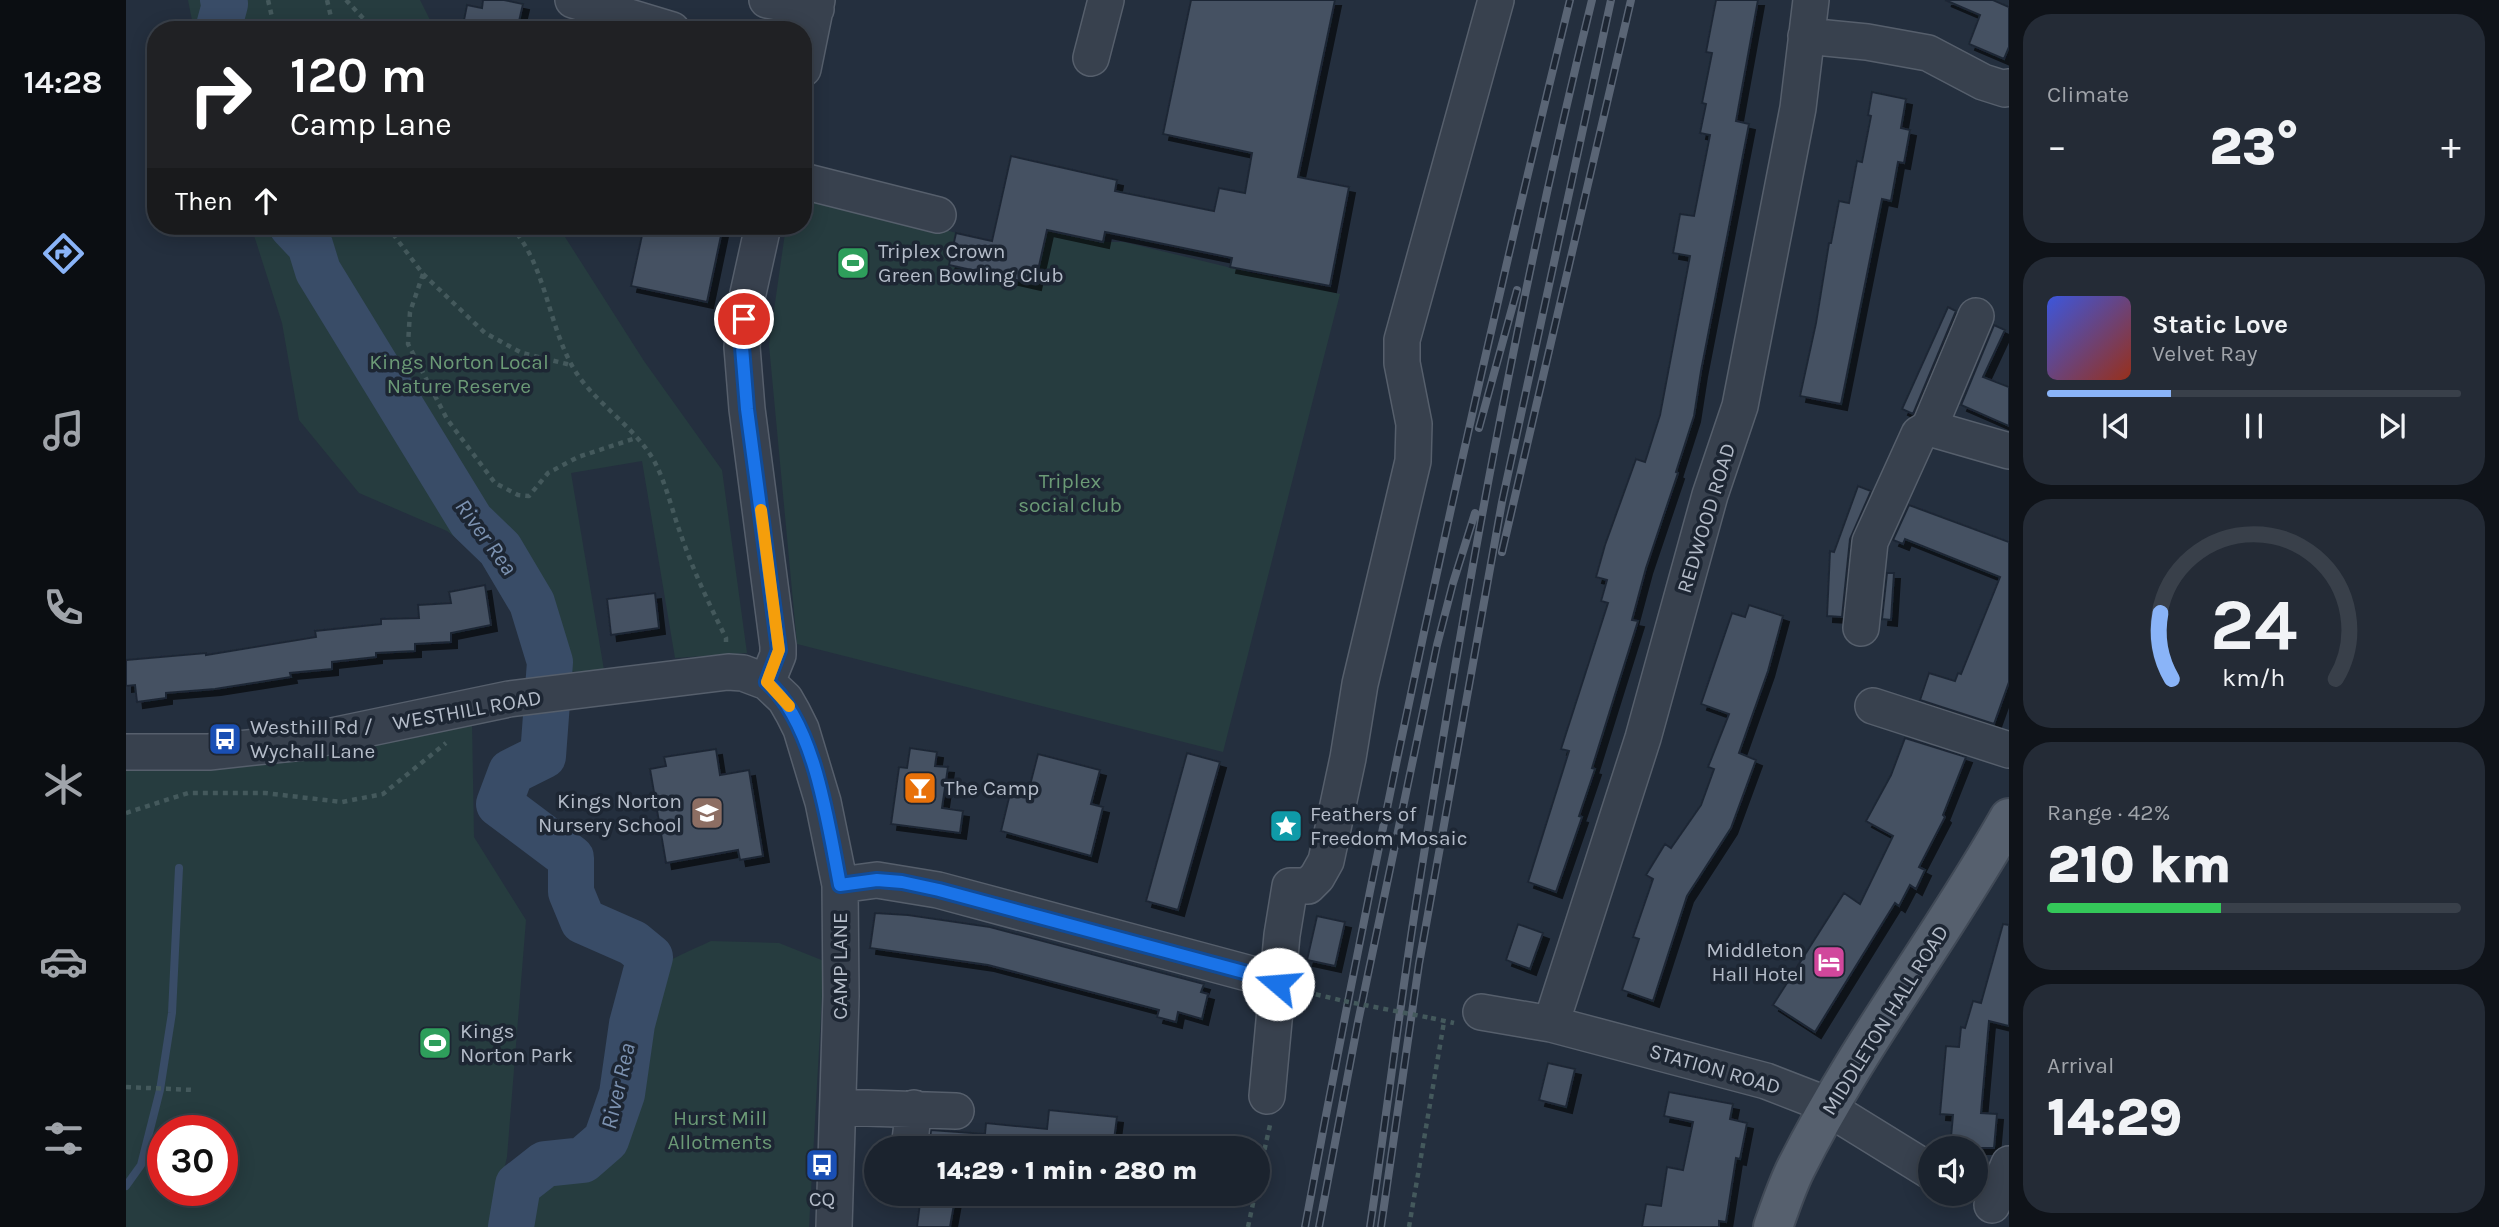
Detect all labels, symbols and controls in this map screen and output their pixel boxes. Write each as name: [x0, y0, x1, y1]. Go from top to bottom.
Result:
text: 120 m: [290, 47, 427, 104]
icon: right: [175, 49, 266, 140]
text: 14:28: [23, 64, 103, 101]
text: Climate: [2047, 81, 2129, 108]
text: Camp Lane: [290, 106, 452, 143]
text: 23°: [2209, 116, 2299, 177]
text: −: [2047, 124, 2067, 169]
text: +: [2441, 124, 2461, 169]
icon: ahead: [247, 182, 285, 220]
text: Then: [175, 186, 233, 217]
icon: directions: [39, 229, 88, 278]
place label: Triplex Crown Green Bowling Club: [878, 239, 1064, 287]
sports icon: Triplex Crown Green Bowling Club: [834, 244, 872, 282]
pin: [714, 289, 774, 349]
icon: arrive: [725, 300, 763, 338]
text: Static Love: [2152, 309, 2288, 340]
text: Velvet Ray: [2152, 340, 2257, 367]
park label: Kings Norton Local Nature Reserve: [369, 350, 549, 398]
icon: music: [39, 406, 88, 455]
icon: previous: [2097, 407, 2135, 445]
icon: pause: [2235, 407, 2273, 445]
icon: next: [2373, 407, 2411, 445]
street label: REDWOOD ROAD: [1672, 440, 1740, 596]
park label: Triplex social club: [1018, 469, 1122, 517]
water label: River Rea: [449, 494, 523, 580]
icon: phone: [39, 583, 88, 632]
text: 24: [2210, 583, 2298, 668]
text: km/h: [2222, 663, 2286, 692]
street label: WESTHILL ROAD: [391, 685, 543, 735]
place label: Westhill Rd / Wychall Lane: [250, 715, 375, 763]
bus stop icon: Westhill Rd / Wychall Lane: [206, 720, 244, 758]
icon: climate: [39, 760, 88, 809]
bar icon: The Camp: [901, 769, 939, 807]
place label: The Camp: [944, 776, 1039, 800]
place label: Kings Norton Nursery School: [538, 789, 682, 837]
school or university icon: Kings Norton Nursery School: [688, 794, 726, 832]
text: Range · 42%: [2047, 799, 2170, 826]
place label: Feathers of Freedom Mosaic: [1310, 802, 1468, 850]
place icon: Feathers of Freedom Mosaic: [1267, 807, 1305, 845]
text: 210 km: [2047, 834, 2231, 895]
street label: CAMP LANE: [828, 912, 852, 1020]
street label: MIDDLETON HALL ROAD: [1817, 921, 1953, 1119]
icon: car: [39, 937, 88, 986]
place label: Middleton Hall Hotel: [1706, 938, 1804, 986]
hotel icon: Middleton Hall Hotel: [1810, 943, 1848, 981]
position arrow: [1241, 947, 1315, 1021]
place label: Kings Norton Park: [460, 1019, 573, 1067]
sports icon: Kings Norton Park: [416, 1024, 454, 1062]
street label: STATION ROAD: [1647, 1039, 1783, 1099]
water label: River Rea: [595, 1040, 641, 1132]
text: Arrival: [2047, 1052, 2114, 1079]
text: 14:29: [2047, 1087, 2182, 1148]
park label: Hurst Mill Allotments: [667, 1106, 773, 1154]
icon: filters: [39, 1114, 88, 1163]
speed limit sign: 30: [147, 1115, 238, 1206]
map controls: [1918, 1136, 1988, 1206]
button: sound: [1918, 1136, 1988, 1206]
bus stop icon: CQ: [803, 1146, 841, 1184]
text: 14:29 · 1 min · 280 m: [937, 1155, 1197, 1186]
place label: CQ: [809, 1187, 835, 1211]

